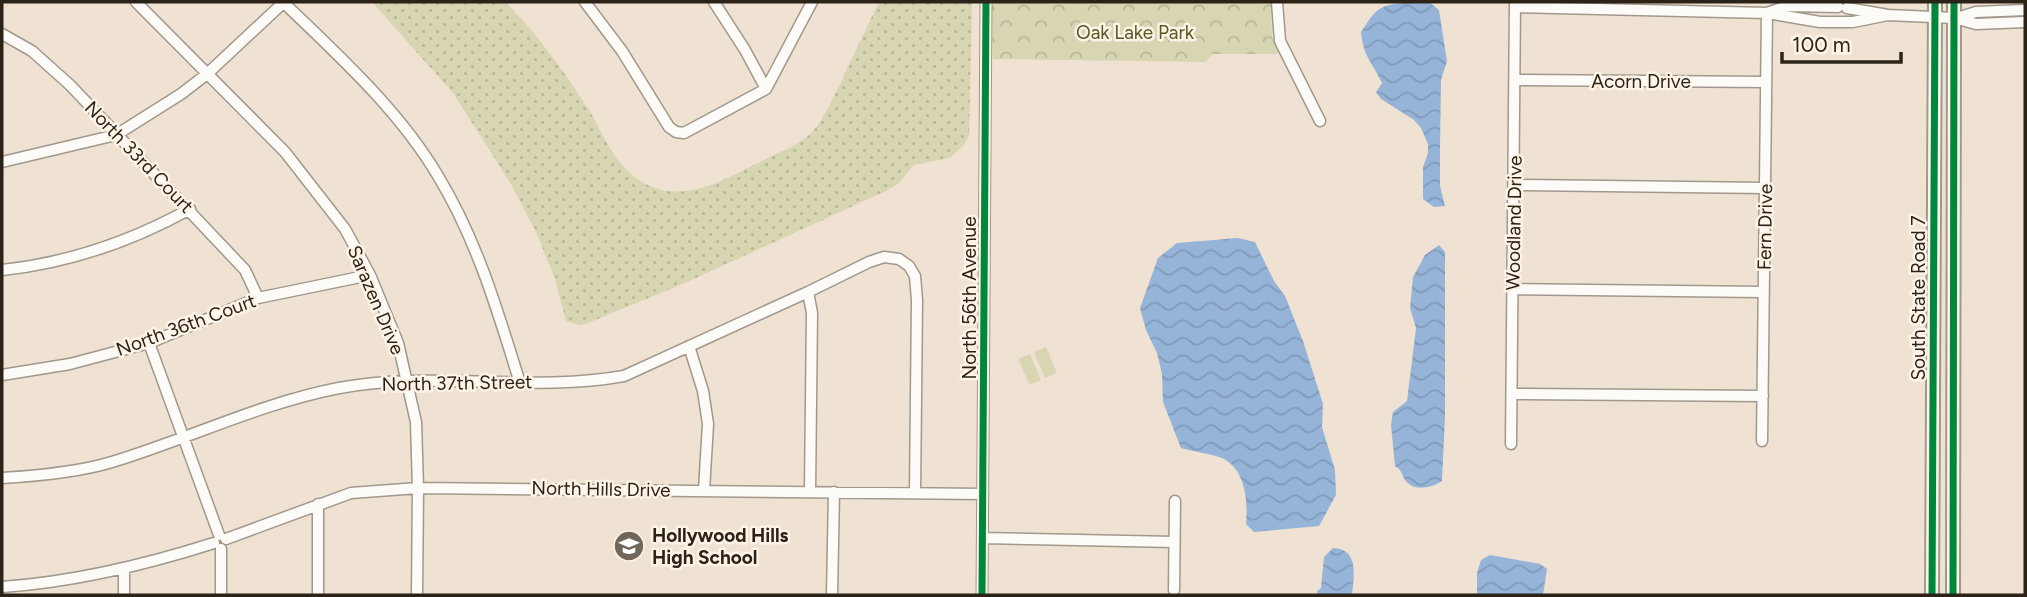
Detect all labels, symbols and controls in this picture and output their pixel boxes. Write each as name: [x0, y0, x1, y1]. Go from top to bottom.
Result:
park label: Oak Lake Park: [1076, 21, 1195, 44]
scale bar: [1782, 21, 1901, 65]
text: 100 m: [1792, 32, 1851, 57]
street label: Acorn Drive: [1591, 70, 1691, 93]
street label: North 33rd Court: [80, 96, 198, 218]
street label: Woodland Drive: [1501, 155, 1527, 291]
street label: Fern Drive: [1753, 184, 1777, 270]
street label: South State Road 7: [1907, 215, 1930, 381]
street label: North 56th Avenue: [958, 216, 981, 380]
street label: Sarazen Drive: [343, 242, 409, 358]
street label: North 36th Court: [113, 289, 259, 361]
street label: North 37th Street: [381, 370, 533, 396]
street label: North Hills Drive: [531, 476, 671, 502]
place label: Hollywood Hills High School: [652, 524, 789, 569]
school or university icon: Hollywood Hills High School: [612, 529, 646, 563]

